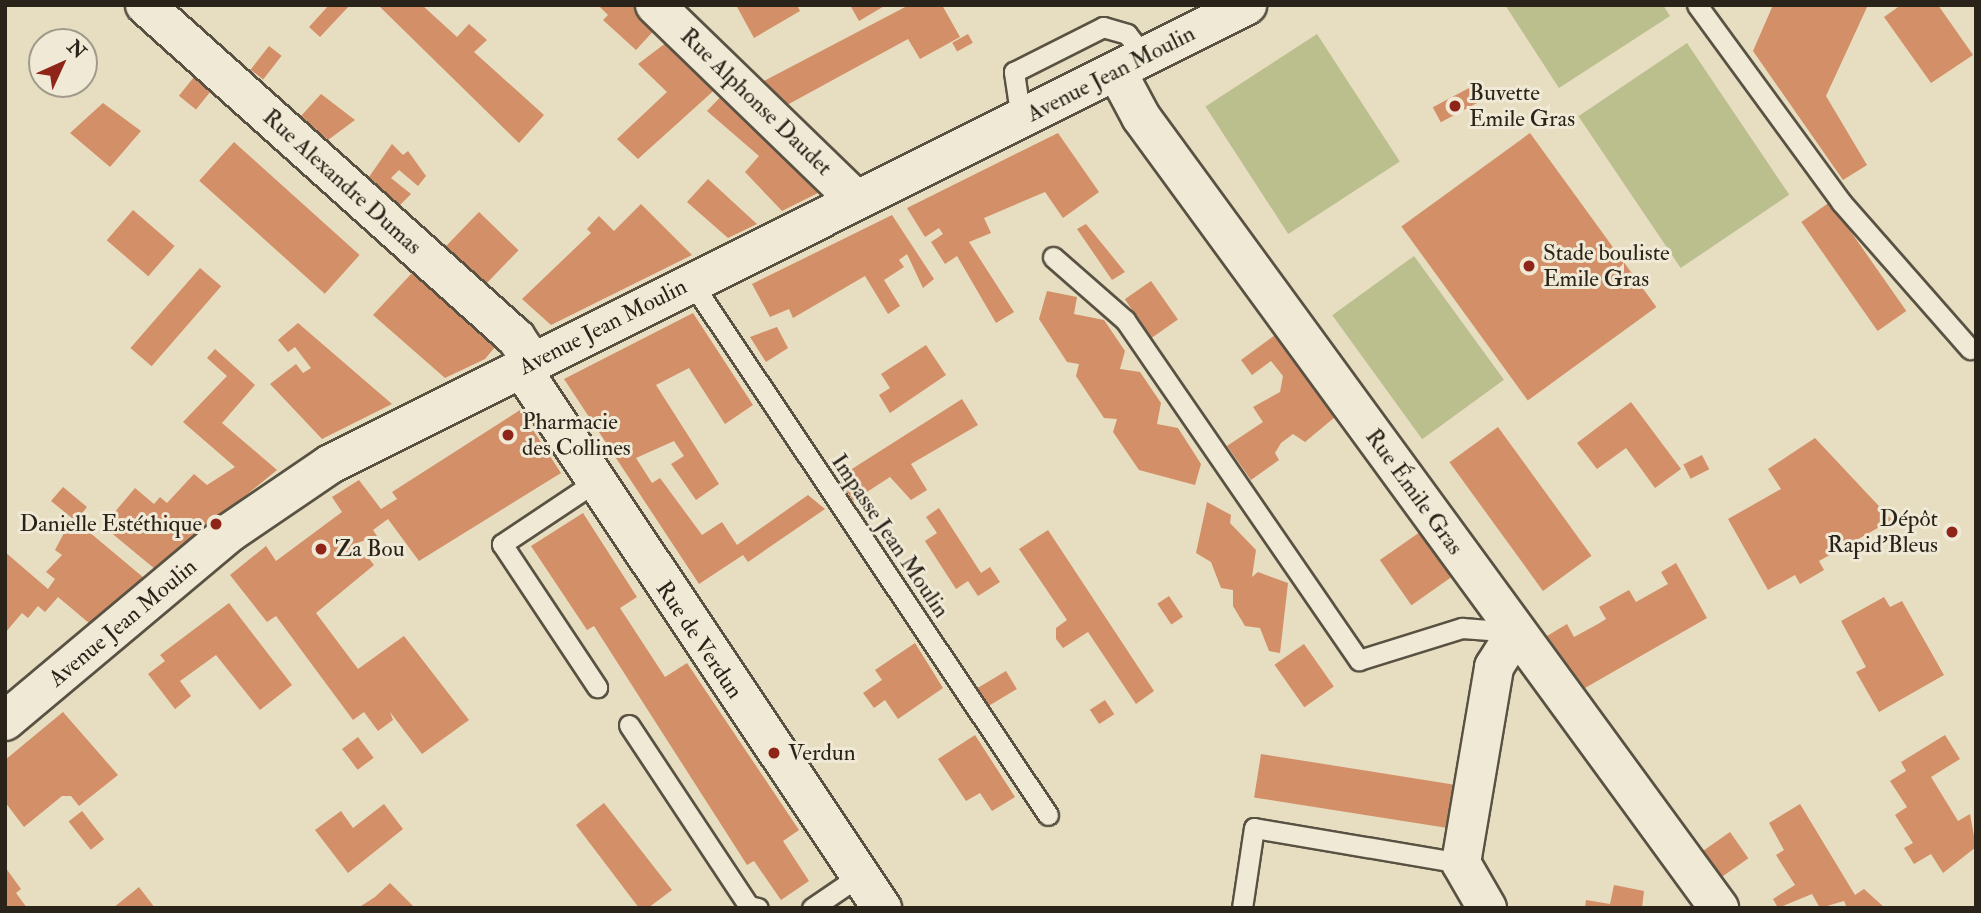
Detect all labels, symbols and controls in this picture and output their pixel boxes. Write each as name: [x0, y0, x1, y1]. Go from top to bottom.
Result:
street label: Avenue Jean Moulin: [1022, 20, 1200, 128]
street label: Rue Alphonse Daudet: [674, 22, 838, 182]
north arrow: [28, 28, 98, 98]
text: N: [62, 35, 91, 64]
place label: Buvette Emile Gras: [1469, 79, 1575, 133]
marker: Buvette Emile Gras: [1447, 98, 1463, 114]
street label: Rue Alexandre Dumas: [257, 103, 427, 261]
place label: Stade bouliste Emile Gras: [1543, 239, 1670, 293]
marker: Stade bouliste Emile Gras: [1521, 258, 1537, 274]
street label: Avenue Jean Moulin: [514, 273, 692, 381]
place label: Pharmacie des Collines: [522, 408, 631, 462]
street label: Rue Émile Gras: [1359, 424, 1469, 560]
marker: Pharmacie des Collines: [500, 427, 516, 443]
street label: Impasse Jean Moulin: [825, 449, 955, 623]
place label: Dépôt Rapid'Bleus: [1827, 505, 1938, 559]
place label: Danielle Estéthique: [20, 510, 202, 538]
marker: Danielle Estéthique: [208, 516, 224, 532]
marker: Dépôt Rapid'Bleus: [1944, 524, 1960, 540]
place label: Za Bou: [335, 535, 405, 563]
marker: Za Bou: [313, 541, 329, 557]
street label: Avenue Jean Moulin: [43, 553, 203, 693]
street label: Rue de Verdun: [650, 576, 748, 704]
place label: Verdun: [788, 739, 855, 767]
marker: Verdun: [766, 745, 782, 761]

